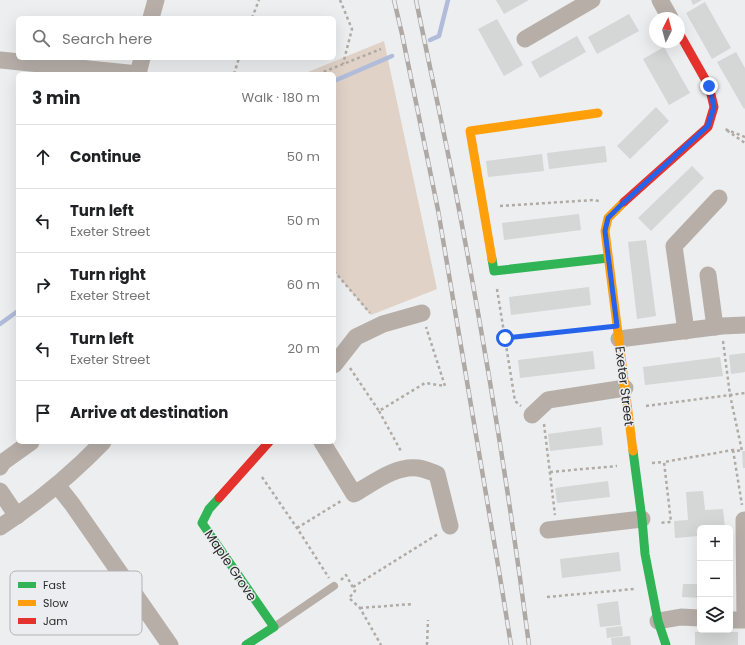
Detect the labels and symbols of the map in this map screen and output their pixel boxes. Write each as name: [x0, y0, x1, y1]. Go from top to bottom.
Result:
north arrow: [649, 12, 685, 48]
route end: [700, 77, 718, 95]
route start: [496, 329, 514, 347]
street label: Exeter Street: [610, 345, 639, 427]
street label: Maple Grove: [200, 526, 261, 605]
legend: [10, 571, 142, 635]
text: Fast: [43, 577, 66, 593]
text: Slow: [43, 595, 68, 611]
text: Jam: [43, 613, 68, 629]

